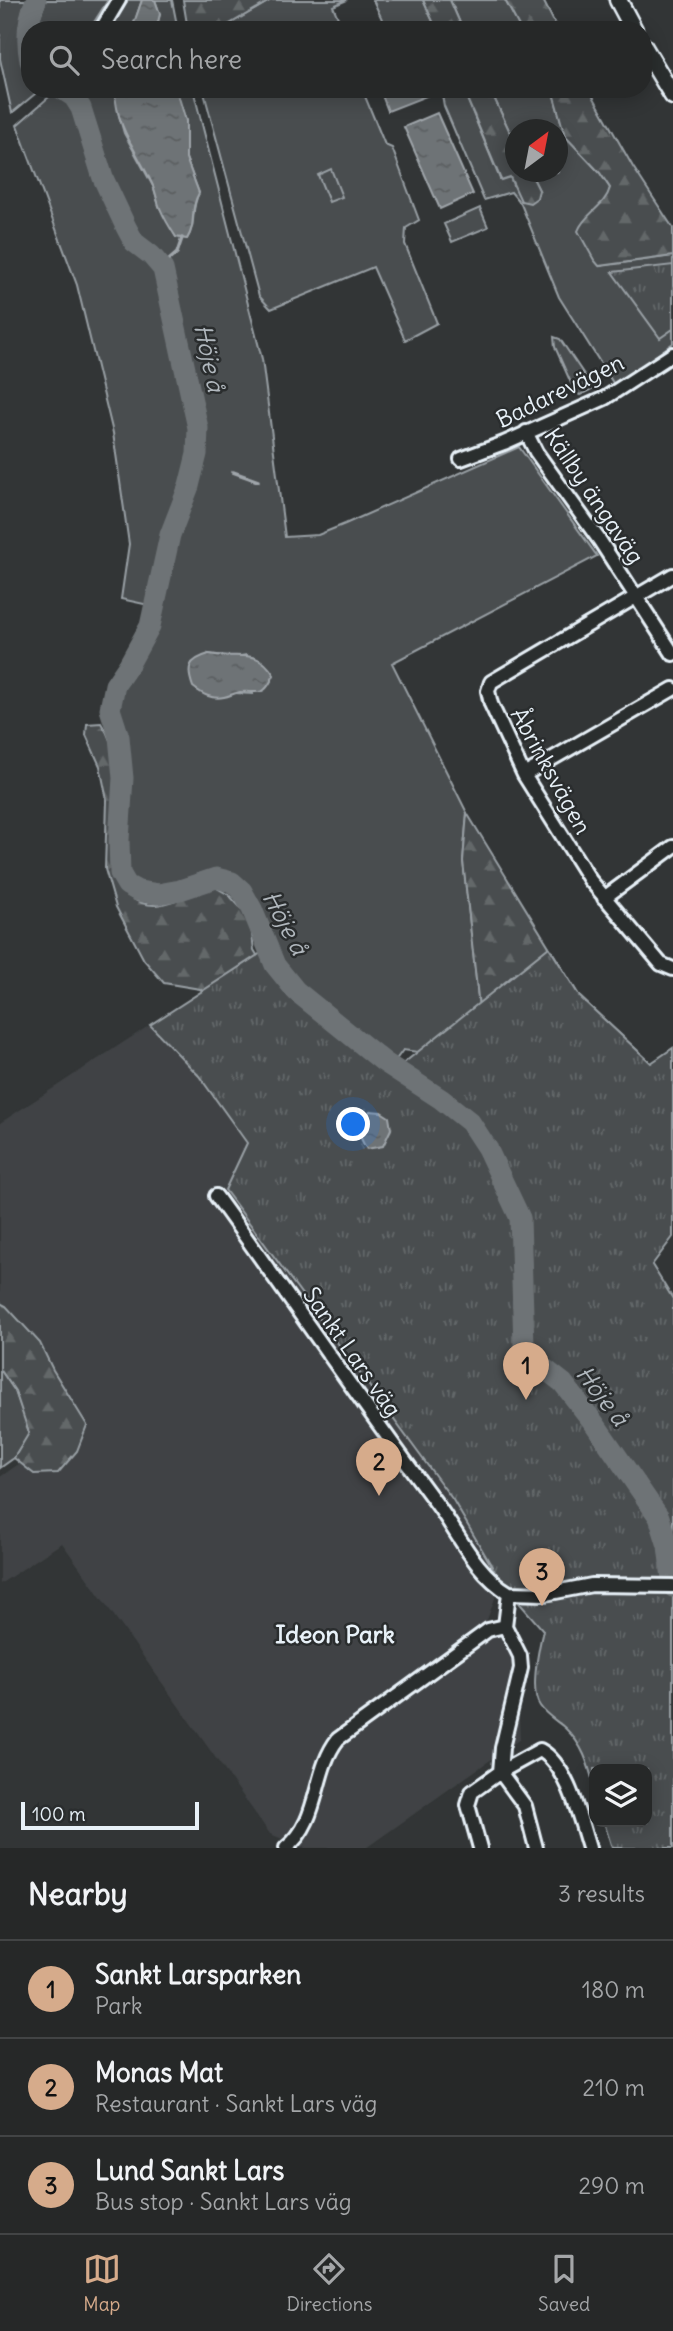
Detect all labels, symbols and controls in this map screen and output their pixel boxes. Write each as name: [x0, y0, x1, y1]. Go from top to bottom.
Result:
search box: [21, 21, 652, 98]
icon: search: [45, 41, 83, 79]
text: Search here: [101, 43, 242, 76]
north arrow: [505, 119, 568, 182]
water label: Höje å: [188, 321, 232, 396]
street label: Badarevägen: [491, 347, 628, 434]
street label: Källby ängaväg: [538, 422, 651, 569]
street label: Åbrinksvägen: [505, 702, 598, 839]
water label: Höje å: [257, 885, 316, 961]
your location: [336, 1107, 370, 1141]
street label: Sankt Lars väg: [297, 1281, 408, 1422]
pin: 1: [503, 1342, 549, 1400]
water label: Höje å: [570, 1359, 636, 1433]
pin: 2: [356, 1438, 402, 1496]
pin: 3: [519, 1548, 565, 1606]
district label: Ideon Park: [275, 1619, 395, 1649]
map controls: [589, 1764, 652, 1827]
button: layers: [589, 1764, 652, 1827]
scale bar: [21, 1799, 200, 1831]
text: 100 m: [32, 1802, 86, 1826]
text: Nearby: [28, 1875, 128, 1913]
text: 3 results: [558, 1879, 645, 1908]
text: Sankt Larsparken: [95, 1958, 301, 1991]
text: 1: [46, 1975, 56, 2004]
text: 180 m: [582, 1975, 645, 2004]
text: Park: [95, 1991, 143, 2020]
text: Monas Mat: [95, 2056, 223, 2089]
text: 2: [45, 2073, 57, 2102]
text: 210 m: [582, 2073, 645, 2102]
text: Restaurant · Sankt Lars väg: [95, 2089, 377, 2118]
text: Lund Sankt Lars: [95, 2154, 284, 2187]
text: 3: [44, 2171, 58, 2200]
text: 290 m: [578, 2171, 645, 2200]
text: Bus stop · Sankt Lars väg: [95, 2187, 352, 2216]
tab: Map: [83, 2250, 121, 2316]
tab: Directions: [287, 2250, 372, 2316]
tab: Saved: [538, 2250, 590, 2316]

